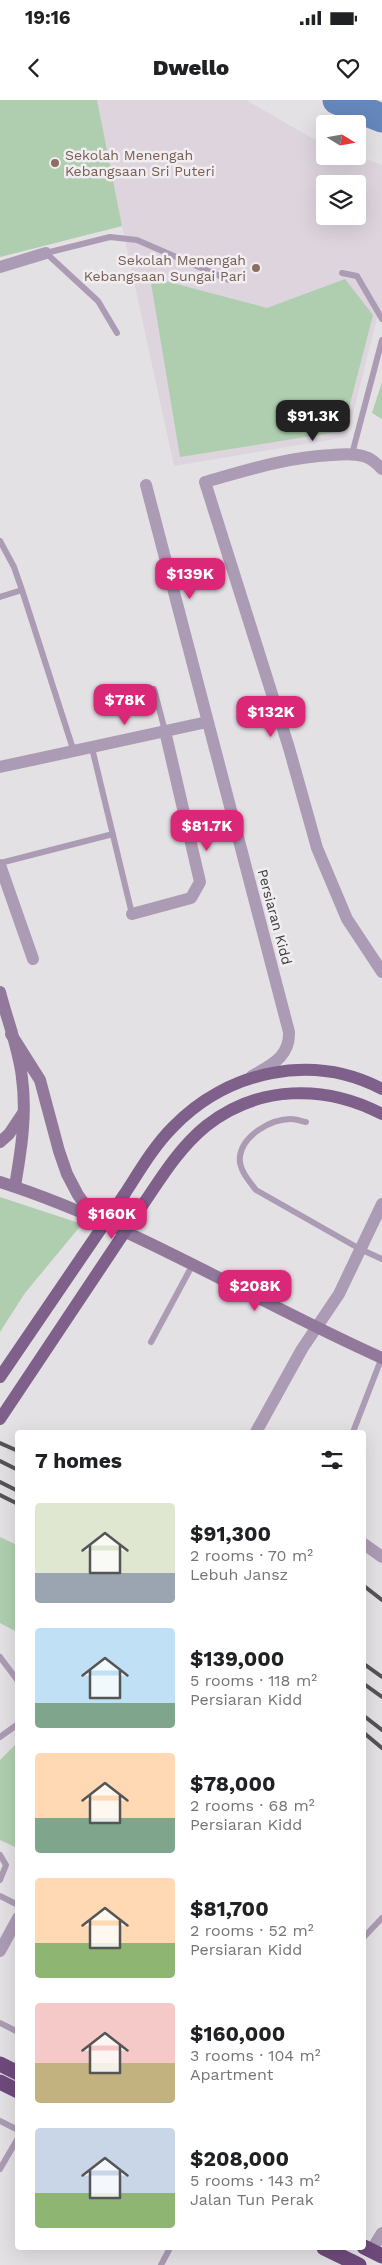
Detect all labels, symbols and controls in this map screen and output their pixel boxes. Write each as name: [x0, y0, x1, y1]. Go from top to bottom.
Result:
text: 19:16: [25, 6, 71, 29]
icon: back: [20, 54, 48, 82]
icon: heart: [334, 54, 362, 82]
text: Dwello: [153, 55, 229, 80]
north arrow: [316, 115, 366, 165]
map controls: [316, 115, 366, 225]
place label: Sekolah Menengah Kebangsaan Sri Puteri: [65, 147, 215, 179]
marker: Sekolah Menengah Kebangsaan Sri Puteri: [49, 157, 61, 169]
button: layers: [316, 175, 366, 225]
place label: Sekolah Menengah Kebangsaan Sungai Pari: [84, 252, 246, 284]
marker: Sekolah Menengah Kebangsaan Sungai Pari: [250, 262, 262, 274]
pin: $91.3K: [272, 400, 354, 442]
text: $91.3K: [287, 406, 339, 425]
pin: $139K: [155, 558, 225, 600]
text: $139K: [166, 564, 214, 583]
pin: $78K: [95, 684, 155, 726]
text: $78K: [105, 690, 145, 709]
pin: $132K: [236, 696, 306, 738]
text: $132K: [247, 702, 295, 721]
pin: $81.7K: [166, 810, 248, 852]
text: $81.7K: [182, 816, 232, 835]
street label: Persiaran Kidd: [255, 867, 295, 967]
pin: $160K: [77, 1198, 147, 1240]
text: $160K: [88, 1204, 136, 1223]
pin: $208K: [220, 1270, 290, 1312]
text: $208K: [229, 1276, 281, 1295]
icon: filters: [318, 1446, 346, 1474]
text: 7 homes: [35, 1448, 122, 1473]
text: $91,300: [190, 1521, 271, 1546]
icon: home: [75, 1523, 135, 1583]
text: 2 rooms · 70 m²: [190, 1546, 313, 1565]
text: Lebuh Jansz: [190, 1565, 288, 1584]
text: $139,000: [190, 1646, 284, 1671]
icon: home: [75, 1648, 135, 1708]
text: 5 rooms · 118 m²: [190, 1671, 317, 1690]
text: Persiaran Kidd: [190, 1690, 302, 1709]
text: $78,000: [190, 1771, 275, 1796]
icon: home: [75, 1773, 135, 1833]
text: 2 rooms · 68 m²: [190, 1796, 315, 1815]
text: Persiaran Kidd: [190, 1815, 302, 1834]
text: $81,700: [190, 1896, 269, 1921]
icon: home: [75, 1898, 135, 1958]
text: 2 rooms · 52 m²: [190, 1921, 314, 1940]
text: Persiaran Kidd: [190, 1940, 302, 1959]
text: $160,000: [190, 2021, 285, 2046]
icon: home: [75, 2023, 135, 2083]
text: 3 rooms · 104 m²: [190, 2046, 321, 2065]
text: Apartment: [190, 2065, 273, 2084]
text: $208,000: [190, 2146, 289, 2171]
icon: home: [75, 2148, 135, 2208]
text: 5 rooms · 143 m²: [190, 2171, 320, 2190]
text: Jalan Tun Perak: [190, 2190, 314, 2209]

